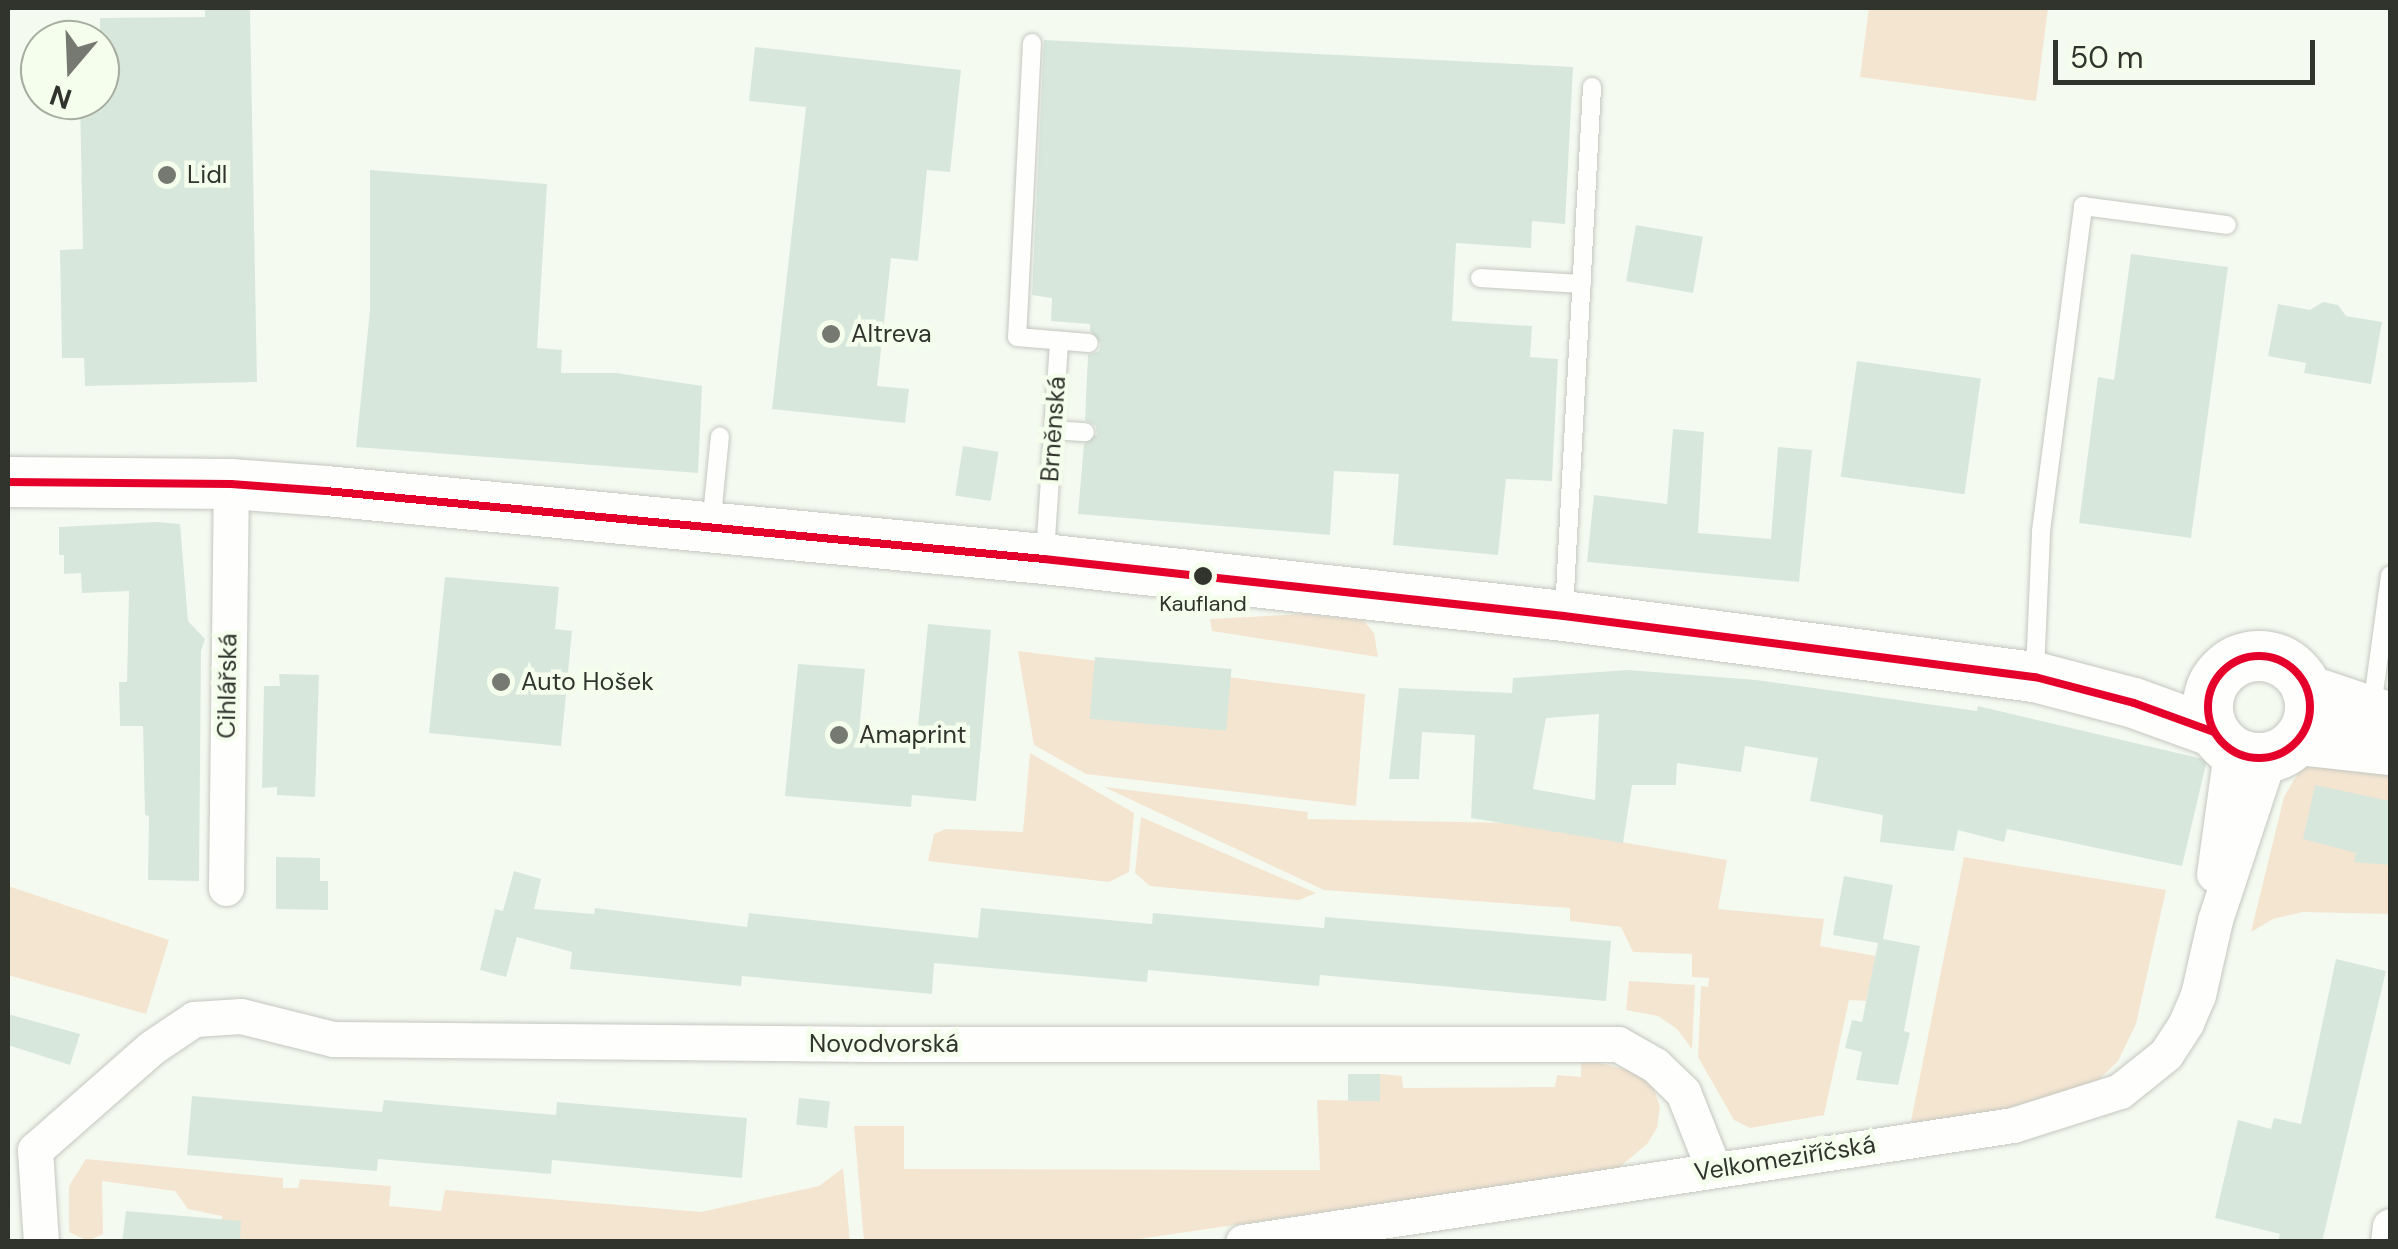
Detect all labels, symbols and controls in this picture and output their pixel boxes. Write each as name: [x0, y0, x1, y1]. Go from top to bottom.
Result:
north arrow: [20, 20, 120, 120]
scale bar: [2058, 20, 2320, 82]
text: 50 m: [2070, 38, 2144, 77]
text: N: [45, 76, 76, 118]
place label: Lidl: [187, 160, 227, 190]
marker: Lidl: [156, 164, 178, 186]
place label: Altreva: [851, 319, 932, 349]
marker: Altreva: [820, 323, 842, 345]
street label: Brněnská: [1035, 375, 1073, 483]
marker: Kaufland: [1193, 566, 1213, 586]
place label: Kaufland: [1159, 591, 1247, 617]
street label: Cihlářská: [212, 633, 244, 739]
place label: Auto Hošek: [521, 667, 654, 697]
marker: Auto Hošek: [490, 671, 512, 693]
place label: Amaprint: [859, 720, 967, 750]
marker: Amaprint: [828, 724, 850, 746]
street label: Novodvorská: [809, 1029, 959, 1059]
street label: Velkomeziříčská: [1692, 1130, 1878, 1188]

